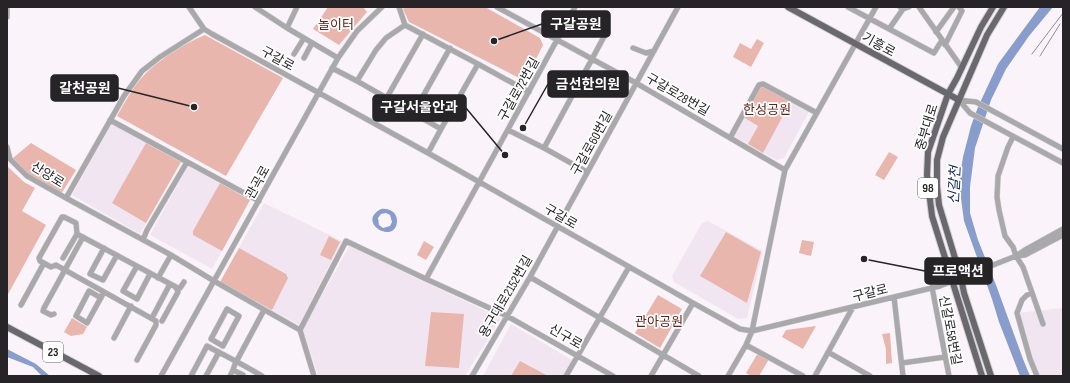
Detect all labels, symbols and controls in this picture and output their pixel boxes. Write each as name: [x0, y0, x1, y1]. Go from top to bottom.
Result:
callout: 구갈공원: [542, 11, 610, 37]
text: 구갈공원: [550, 16, 602, 33]
park label: 놀이터: [318, 17, 354, 33]
street label: 기흥로: [859, 29, 898, 61]
street label: 구갈로: [258, 43, 297, 75]
street label: 구갈로72번길: [495, 55, 543, 124]
street label: 구갈로28번길: [643, 70, 712, 120]
callout: 금선한의원: [548, 71, 628, 97]
callout: 갈천공원: [51, 75, 118, 101]
text: 금선한의원: [556, 76, 620, 93]
text: 갈천공원: [59, 80, 111, 97]
callout: 구갈서울안과: [373, 95, 466, 121]
text: 구갈서울안과: [380, 99, 458, 116]
park label: 한성공원: [743, 102, 791, 118]
street label: 중부대로: [912, 102, 942, 153]
street label: 구갈로60번길: [568, 108, 616, 179]
street label: 산양로: [28, 159, 67, 191]
street label: 관곡로: [242, 163, 274, 202]
water label: 신갈천: [945, 164, 964, 205]
road number: 98: [918, 178, 938, 198]
street label: 구갈로: [541, 201, 580, 233]
street label: 용구대로2152번길: [476, 253, 536, 340]
callout: 프로액션: [925, 258, 992, 284]
text: 프로액션: [932, 263, 984, 280]
street label: 구갈로: [851, 281, 890, 305]
street label: 신갈로58번길: [935, 294, 965, 366]
park label: 관아공원: [635, 314, 683, 330]
street label: 신구로: [546, 321, 585, 353]
road number: 23: [43, 342, 63, 362]

